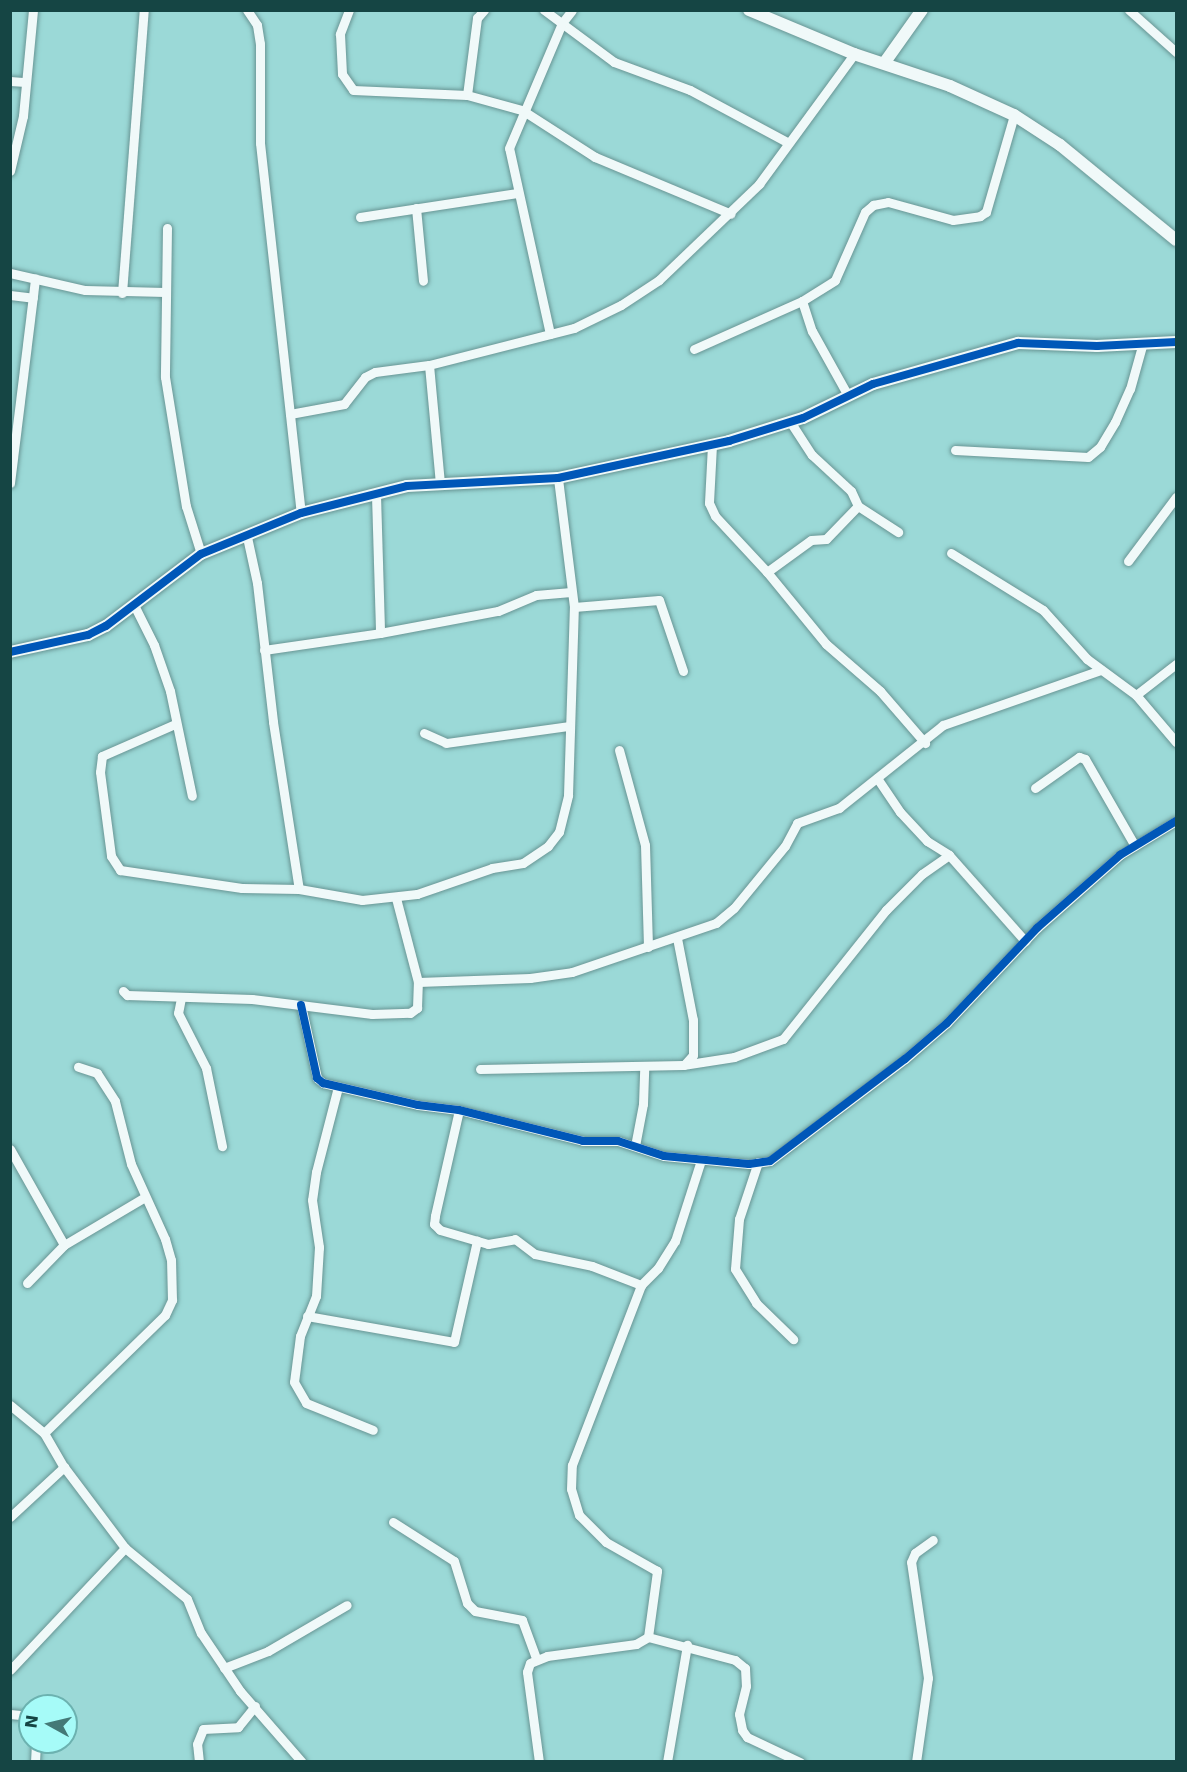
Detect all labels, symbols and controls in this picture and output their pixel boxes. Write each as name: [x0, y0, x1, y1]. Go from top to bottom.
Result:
north arrow: [18, 1694, 78, 1754]
text: N: [21, 1714, 42, 1730]

